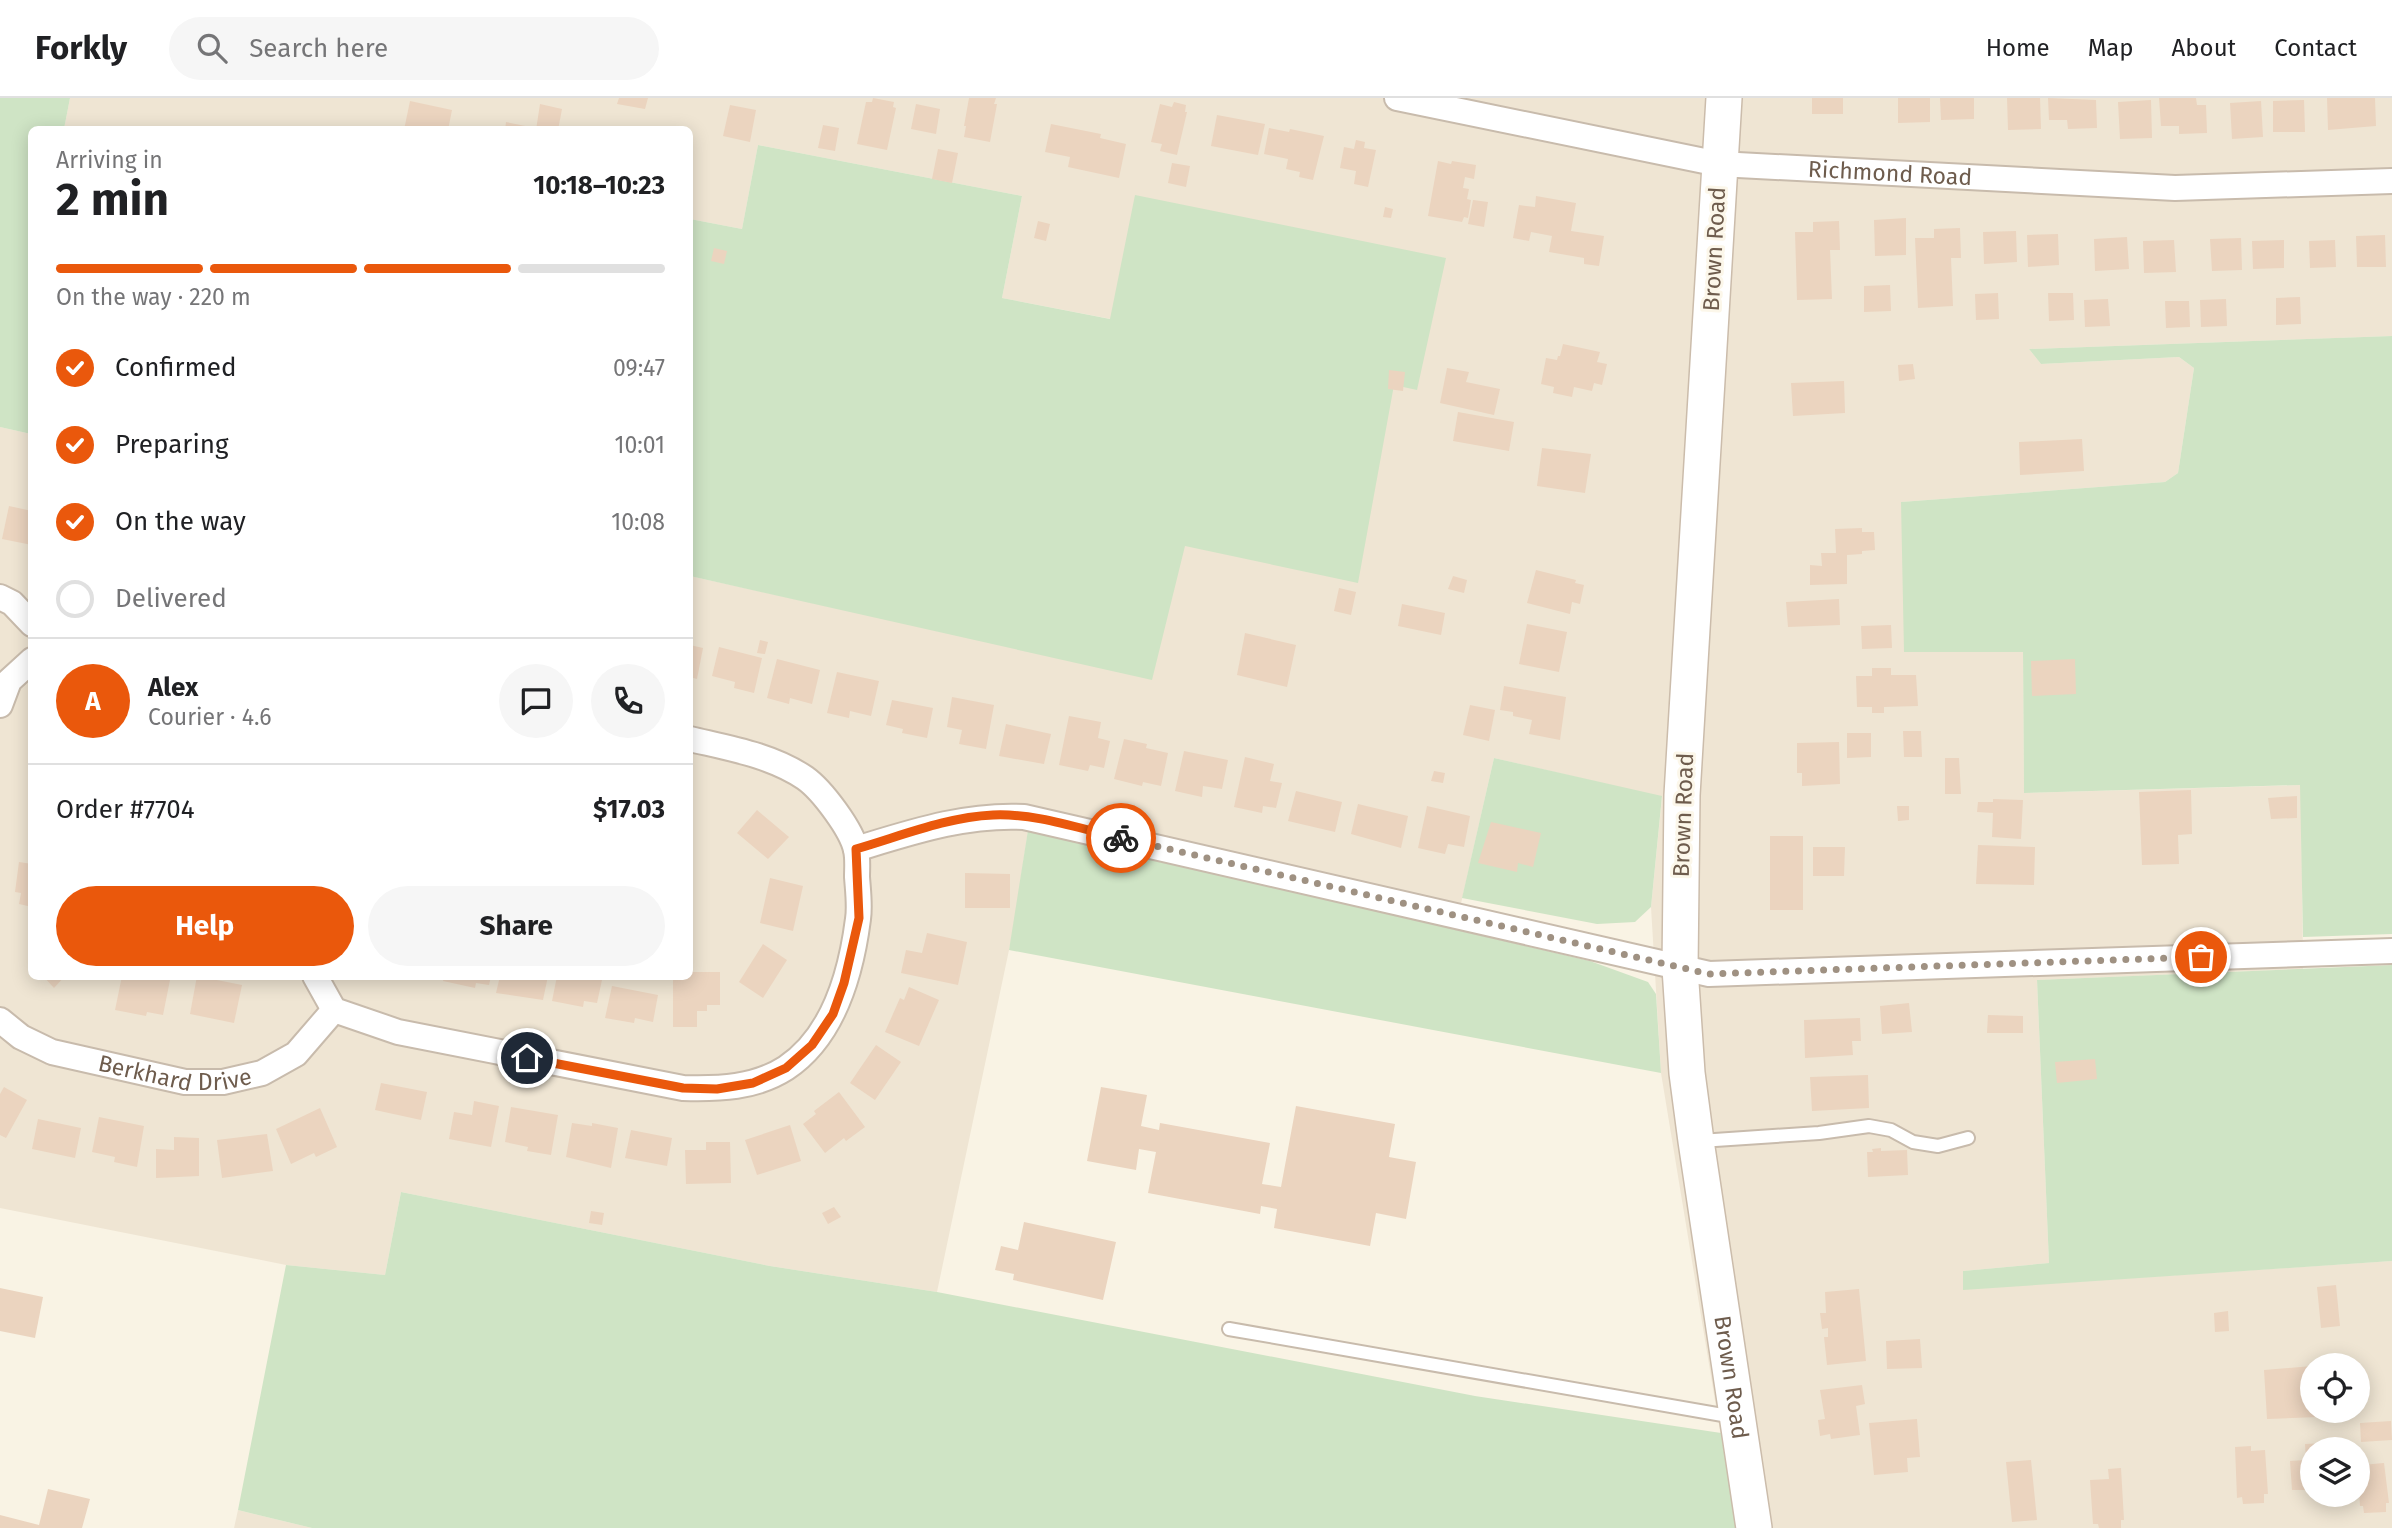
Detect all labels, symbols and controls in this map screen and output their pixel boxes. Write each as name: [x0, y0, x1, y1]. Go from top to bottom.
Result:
search box: [169, 17, 659, 80]
text: Forkly: [35, 28, 127, 68]
icon: search: [193, 29, 231, 67]
text: Search here: [249, 33, 388, 64]
text: Home: [1986, 34, 2050, 62]
text: Map: [2088, 34, 2134, 62]
text: About: [2172, 34, 2236, 62]
text: Contact: [2274, 34, 2357, 62]
text: Arriving in: [56, 146, 163, 174]
street label: Richmond Road: [1807, 155, 1973, 191]
text: 10:18–10:23: [533, 170, 665, 201]
text: 2 min: [56, 172, 169, 227]
street label: Brown Road: [1697, 186, 1731, 312]
text: On the way · 220 m: [56, 283, 251, 311]
icon: check: [56, 349, 94, 387]
text: Confirmed: [115, 352, 236, 383]
text: 09:47: [613, 354, 665, 382]
icon: check: [56, 426, 94, 464]
text: Preparing: [115, 429, 228, 460]
text: 10:01: [614, 431, 665, 459]
icon: check: [56, 503, 94, 541]
text: On the way: [115, 506, 246, 537]
text: 10:08: [611, 508, 665, 536]
text: Delivered: [115, 583, 227, 614]
button: chat: [499, 664, 573, 738]
button: phone: [591, 664, 665, 738]
text: Alex: [148, 672, 198, 703]
text: A: [85, 686, 101, 717]
text: Courier · 4.6: [148, 703, 272, 731]
street label: Brown Road: [1667, 752, 1699, 878]
text: Order #7704: [56, 794, 195, 825]
text: $17.03: [593, 794, 665, 825]
courier: [1086, 803, 1156, 873]
icon: bike: [1102, 819, 1140, 857]
button: Help: [56, 886, 354, 966]
button: Share: [368, 886, 665, 966]
pin: [2171, 927, 2231, 987]
icon: bag: [2182, 938, 2220, 976]
pin: [497, 1028, 557, 1088]
icon: home: [508, 1039, 546, 1077]
street label: Berkhard Drive: [96, 1049, 254, 1097]
street label: Brown Road: [1708, 1313, 1755, 1441]
map controls: [2300, 1353, 2370, 1507]
button: locate: [2300, 1353, 2370, 1423]
button: layers: [2300, 1437, 2370, 1507]

